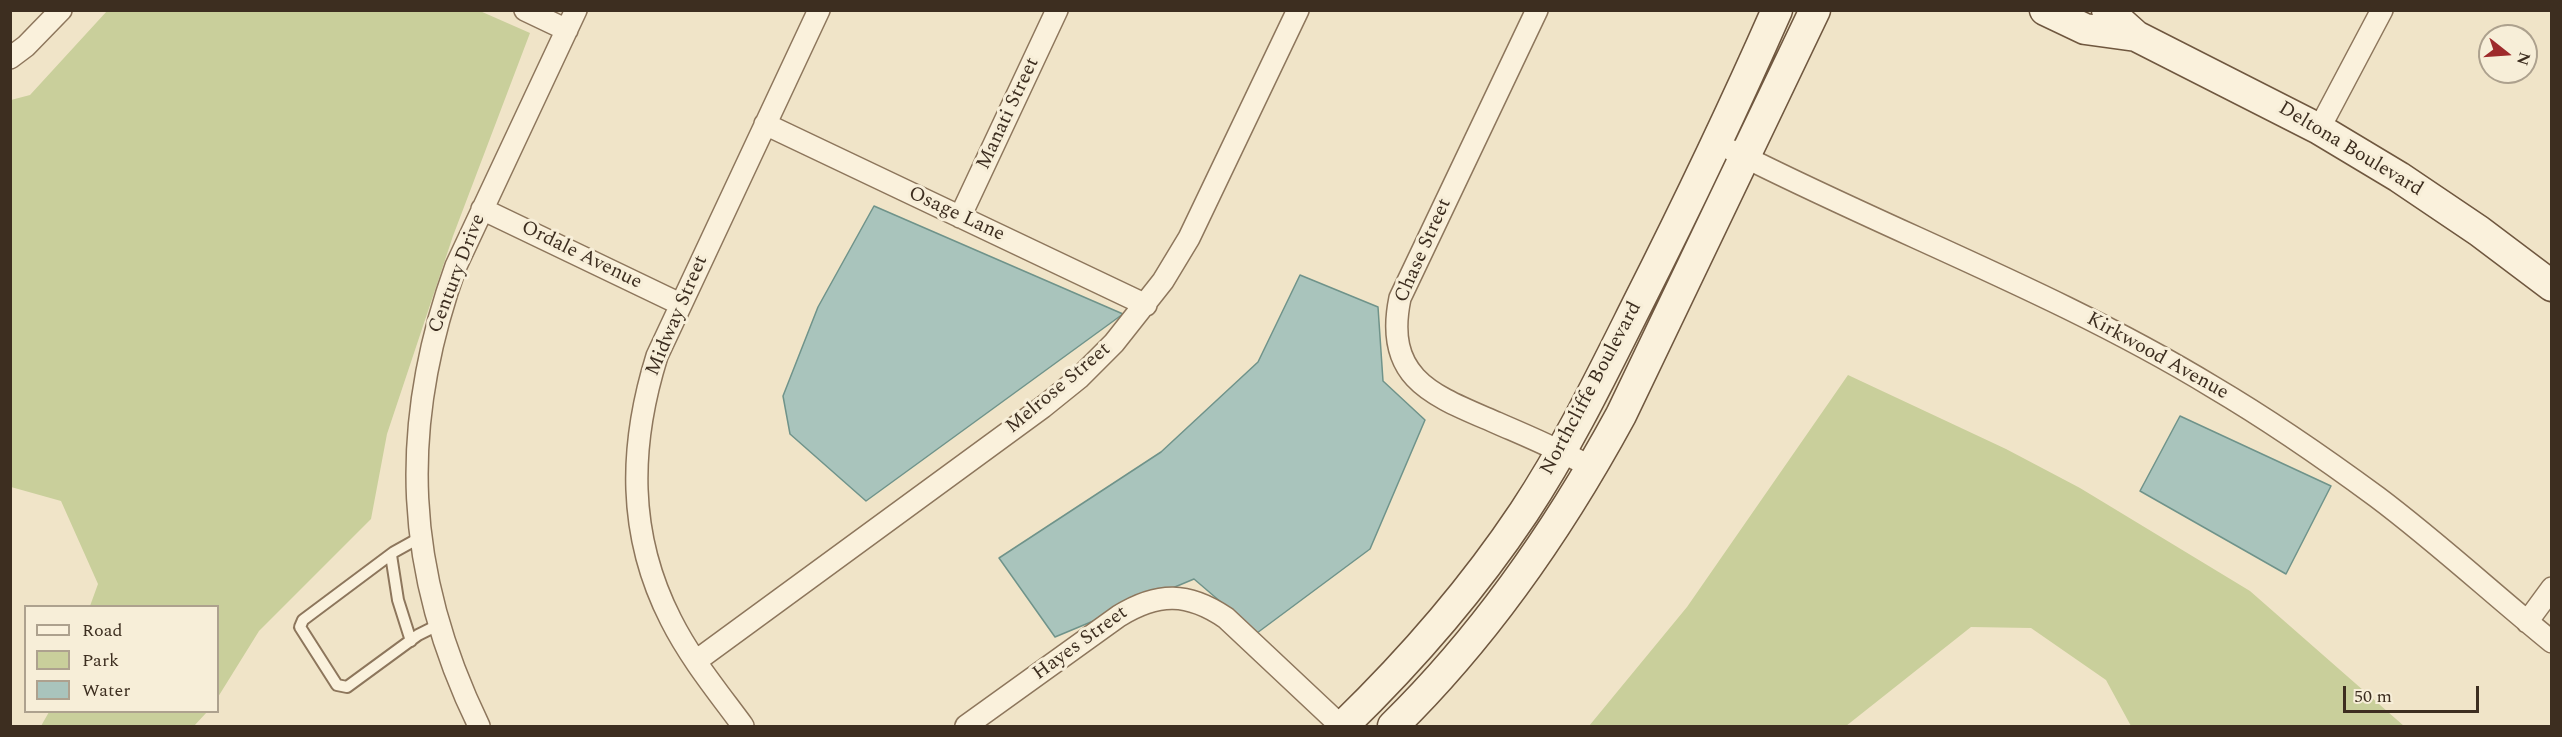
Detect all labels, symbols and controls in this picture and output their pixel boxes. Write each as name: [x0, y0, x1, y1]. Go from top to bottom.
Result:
north arrow: [2478, 24, 2538, 84]
text: N: [2510, 49, 2537, 68]
street label: Manati Street: [973, 54, 1045, 174]
street label: Deltona Boulevard: [2273, 97, 2427, 203]
street label: Osage Lane: [904, 182, 1008, 248]
street label: Chase Street: [1390, 195, 1458, 307]
street label: Century Drive: [424, 211, 492, 337]
street label: Ordale Avenue: [517, 216, 645, 296]
street label: Midway Street: [642, 252, 714, 380]
street label: Northcliffe Boulevard: [1536, 298, 1648, 480]
street label: Kirkwood Avenue: [2082, 308, 2232, 406]
street label: Melrose Street: [1002, 338, 1116, 440]
street label: Hayes Street: [1029, 602, 1133, 686]
legend: [24, 605, 219, 713]
text: Road: [82, 617, 123, 644]
text: Park: [82, 647, 119, 674]
scale bar: [2346, 674, 2482, 712]
text: Water: [82, 677, 130, 704]
text: 50 m: [2354, 683, 2392, 710]

